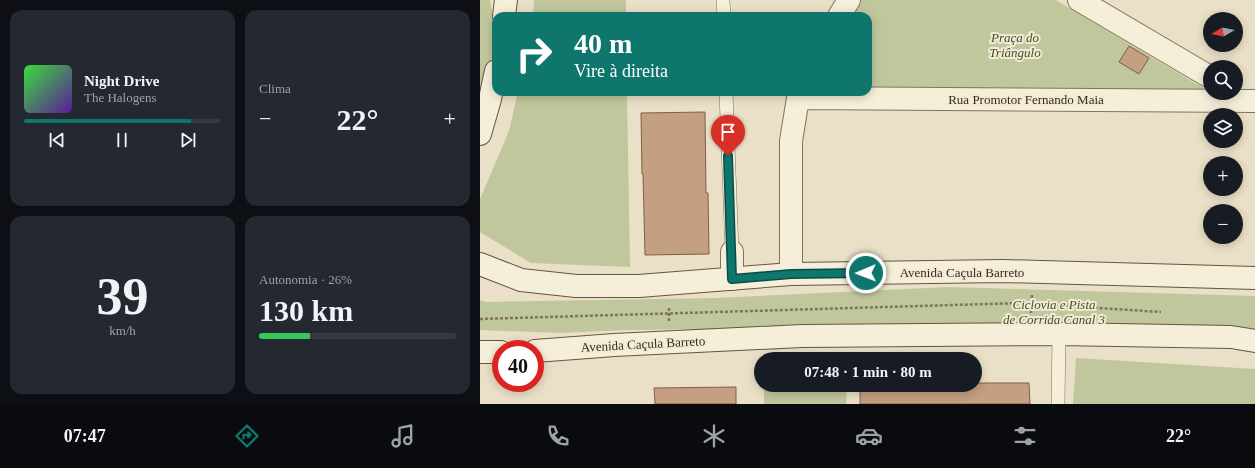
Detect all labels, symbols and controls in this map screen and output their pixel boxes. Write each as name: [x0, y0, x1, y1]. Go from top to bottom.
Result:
north arrow: [1203, 12, 1243, 52]
map controls: [1203, 12, 1243, 244]
icon: right: [508, 28, 560, 80]
text: 40 m: [574, 28, 632, 59]
park label: Praça do Triângulo: [989, 30, 1041, 60]
button: search: [1203, 60, 1243, 100]
text: Vire à direita: [574, 61, 668, 81]
text: Night Drive: [84, 73, 159, 89]
text: Clima: [259, 81, 291, 96]
text: The Halogens: [84, 90, 157, 105]
street label: Rua Promotor Fernando Maia: [948, 92, 1104, 107]
text: 22°: [337, 103, 379, 136]
text: −: [259, 106, 271, 131]
text: +: [444, 106, 456, 131]
button: layers: [1203, 108, 1243, 148]
pin: [711, 115, 745, 156]
icon: arrive: [717, 121, 739, 143]
icon: previous: [46, 129, 68, 151]
icon: pause: [111, 129, 133, 151]
icon: next: [177, 129, 199, 151]
button: +: [1203, 156, 1243, 196]
button: −: [1203, 204, 1243, 244]
position arrow: [845, 252, 887, 294]
street label: Avenida Caçula Barreto: [900, 265, 1024, 280]
text: 39: [97, 268, 149, 325]
text: Autonomia · 26%: [259, 272, 352, 287]
text: 130 km: [259, 294, 353, 327]
park label: Ciclovia e Pista de Corrida Canal 3: [1003, 297, 1106, 327]
text: km/h: [109, 323, 136, 338]
street label: Avenida Caçula Barreto: [580, 333, 706, 355]
speed limit sign: 40: [492, 340, 544, 392]
text: 07:48 · 1 min · 80 m: [804, 364, 932, 380]
icon: directions: [233, 422, 261, 450]
icon: music: [389, 422, 417, 450]
icon: phone: [544, 422, 572, 450]
icon: climate: [700, 422, 728, 450]
icon: car: [855, 422, 883, 450]
icon: filters: [1011, 422, 1039, 450]
text: 07:47: [64, 426, 106, 446]
text: 22°: [1166, 426, 1191, 446]

